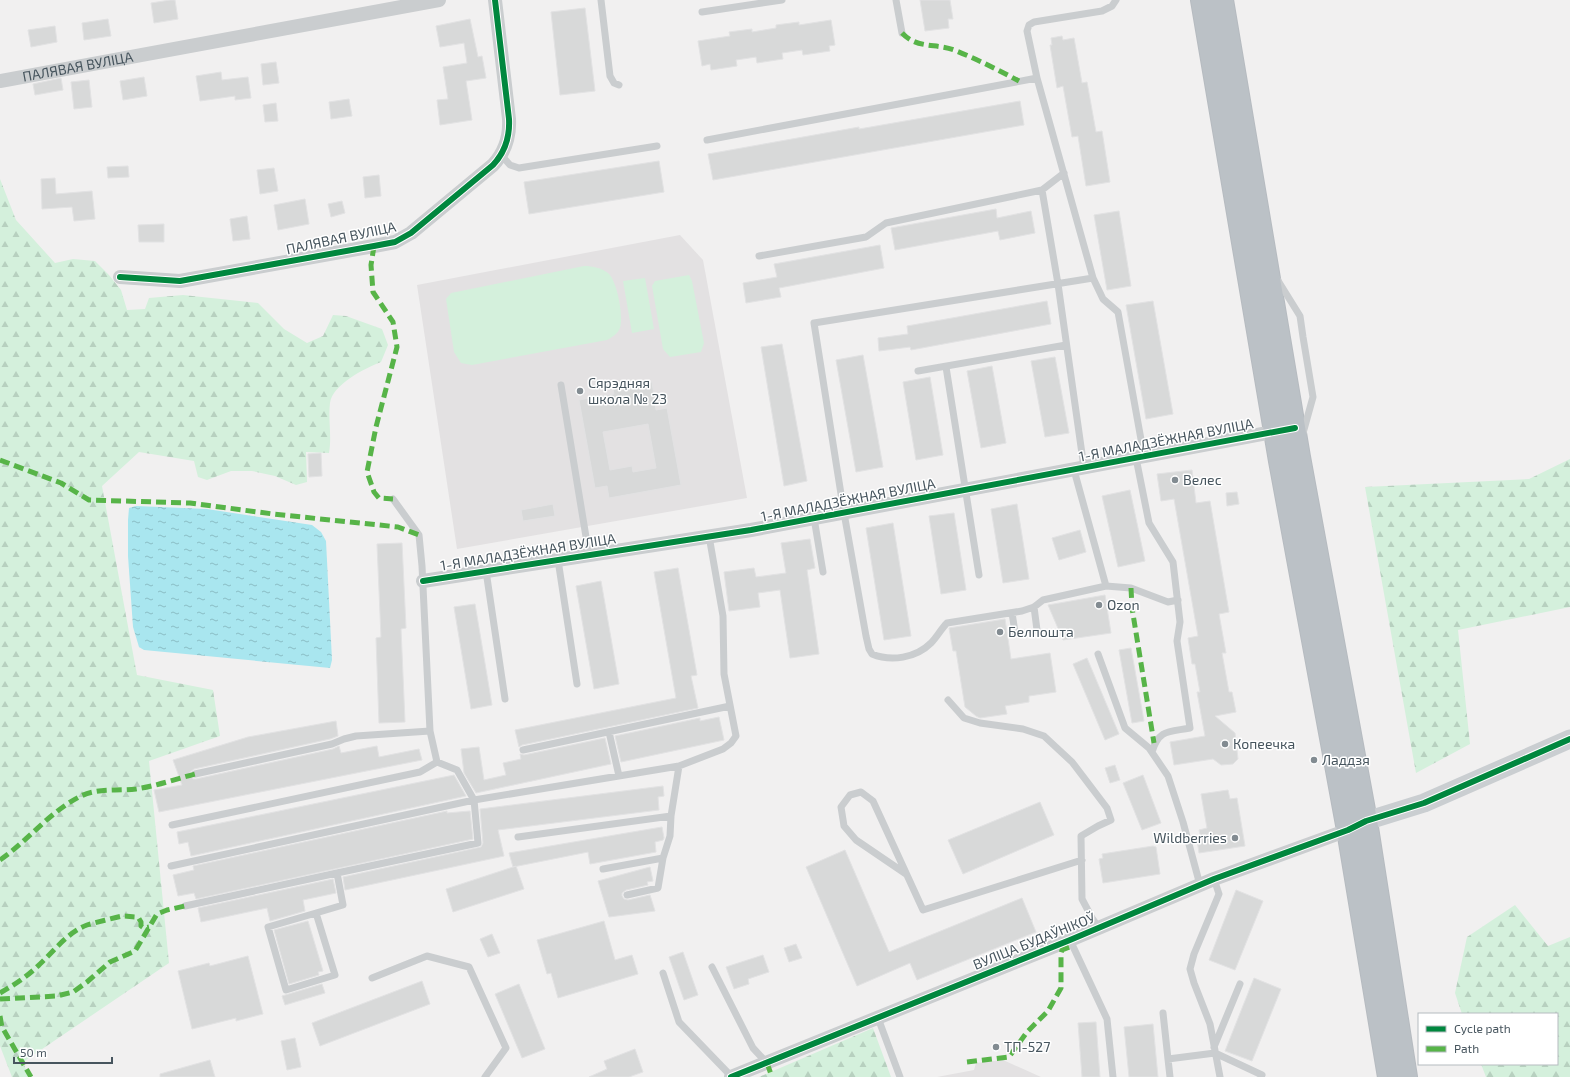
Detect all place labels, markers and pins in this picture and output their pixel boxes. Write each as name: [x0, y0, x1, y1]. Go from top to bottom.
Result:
place label: Сярэдняя школа № 23: [588, 374, 667, 407]
marker: Сярэдняя школа № 23: [575, 386, 585, 396]
place label: Велес: [1183, 471, 1222, 488]
marker: Велес: [1170, 475, 1180, 485]
place label: Ozon: [1107, 596, 1140, 613]
marker: Ozon: [1094, 600, 1104, 610]
place label: Белпошта: [1008, 623, 1074, 640]
marker: Белпошта: [995, 627, 1005, 637]
place label: Копеечка: [1233, 735, 1295, 752]
marker: Копеечка: [1220, 739, 1230, 749]
place label: Ладдзя: [1322, 751, 1370, 768]
marker: Ладдзя: [1309, 755, 1319, 765]
place label: Wildberries: [1153, 829, 1227, 846]
marker: Wildberries: [1230, 833, 1240, 843]
place label: ТП-527: [1004, 1038, 1050, 1055]
marker: ТП-527: [991, 1042, 1001, 1052]

